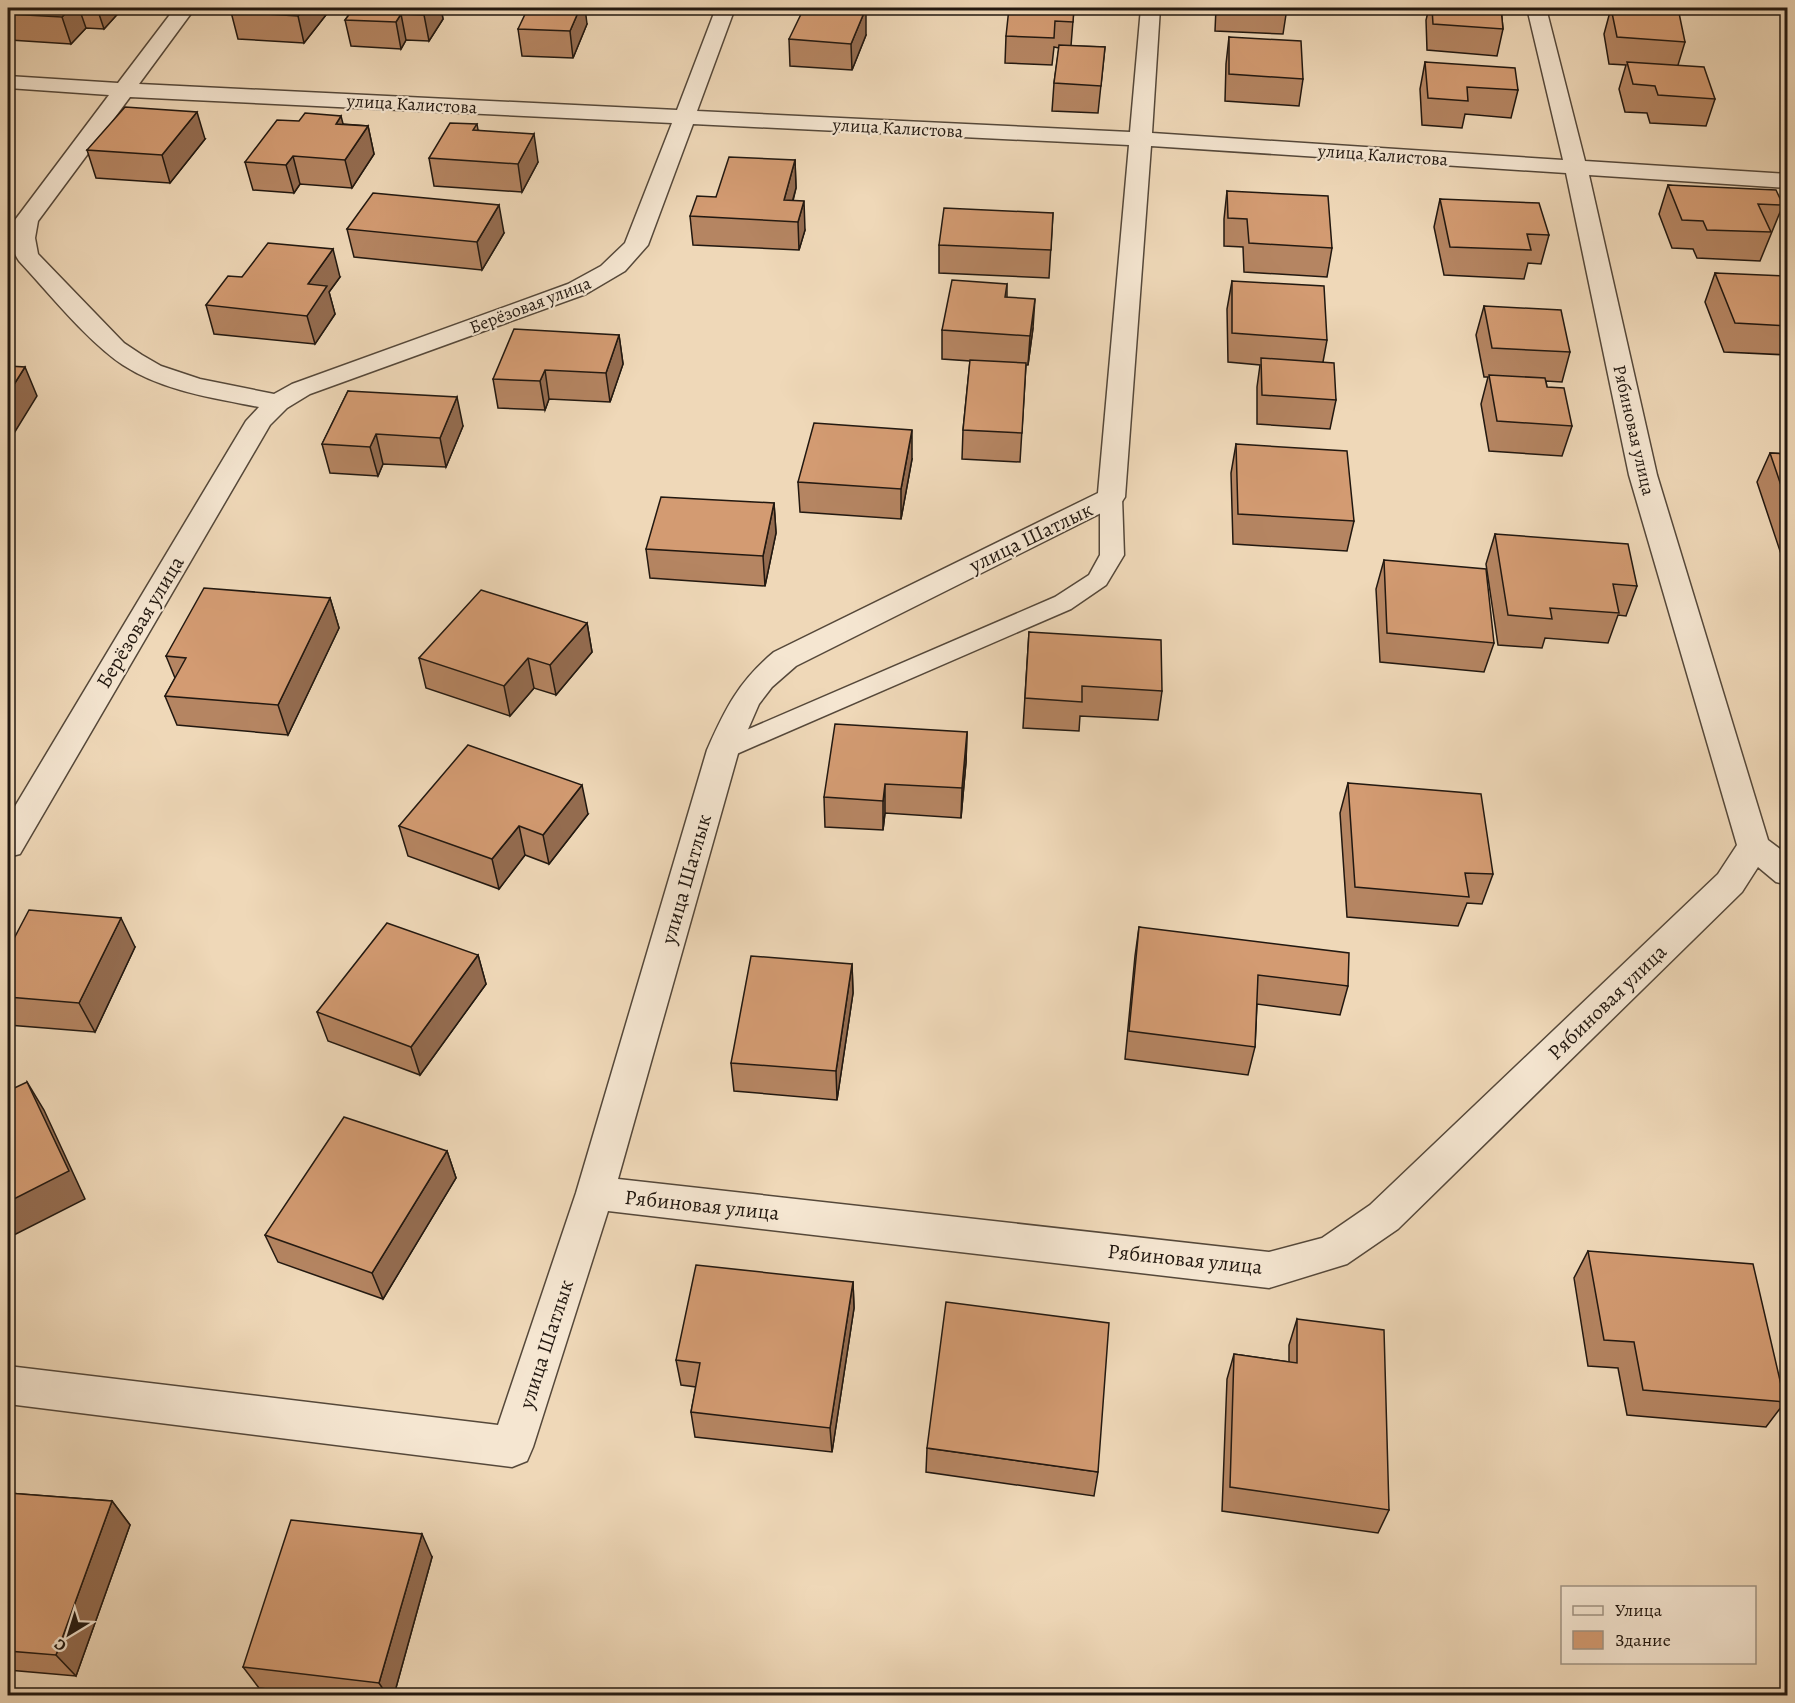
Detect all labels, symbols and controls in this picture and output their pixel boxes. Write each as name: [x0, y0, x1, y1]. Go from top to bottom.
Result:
street label: улица Калистова: [345, 89, 478, 119]
street label: улица Калистова: [831, 113, 964, 143]
street label: улица Калистова: [1316, 138, 1450, 172]
street label: Берёзовая улица: [466, 271, 595, 339]
street label: Рябиновая улица: [1607, 362, 1661, 498]
street label: улица Шатлык: [964, 495, 1097, 579]
street label: Берёзовая улица: [89, 550, 191, 693]
street label: улица Шатлык: [654, 811, 718, 948]
street label: Рябиновая улица: [1541, 938, 1673, 1066]
street label: Рябиновая улица: [623, 1183, 781, 1227]
street label: Рябиновая улица: [1106, 1237, 1264, 1281]
street label: улица Шатлык: [512, 1276, 580, 1413]
legend: [1561, 1586, 1756, 1664]
text: Улица: [1615, 1598, 1663, 1622]
north arrow: [39, 1604, 99, 1664]
text: Здание: [1615, 1628, 1671, 1652]
text: С: [50, 1633, 71, 1657]

